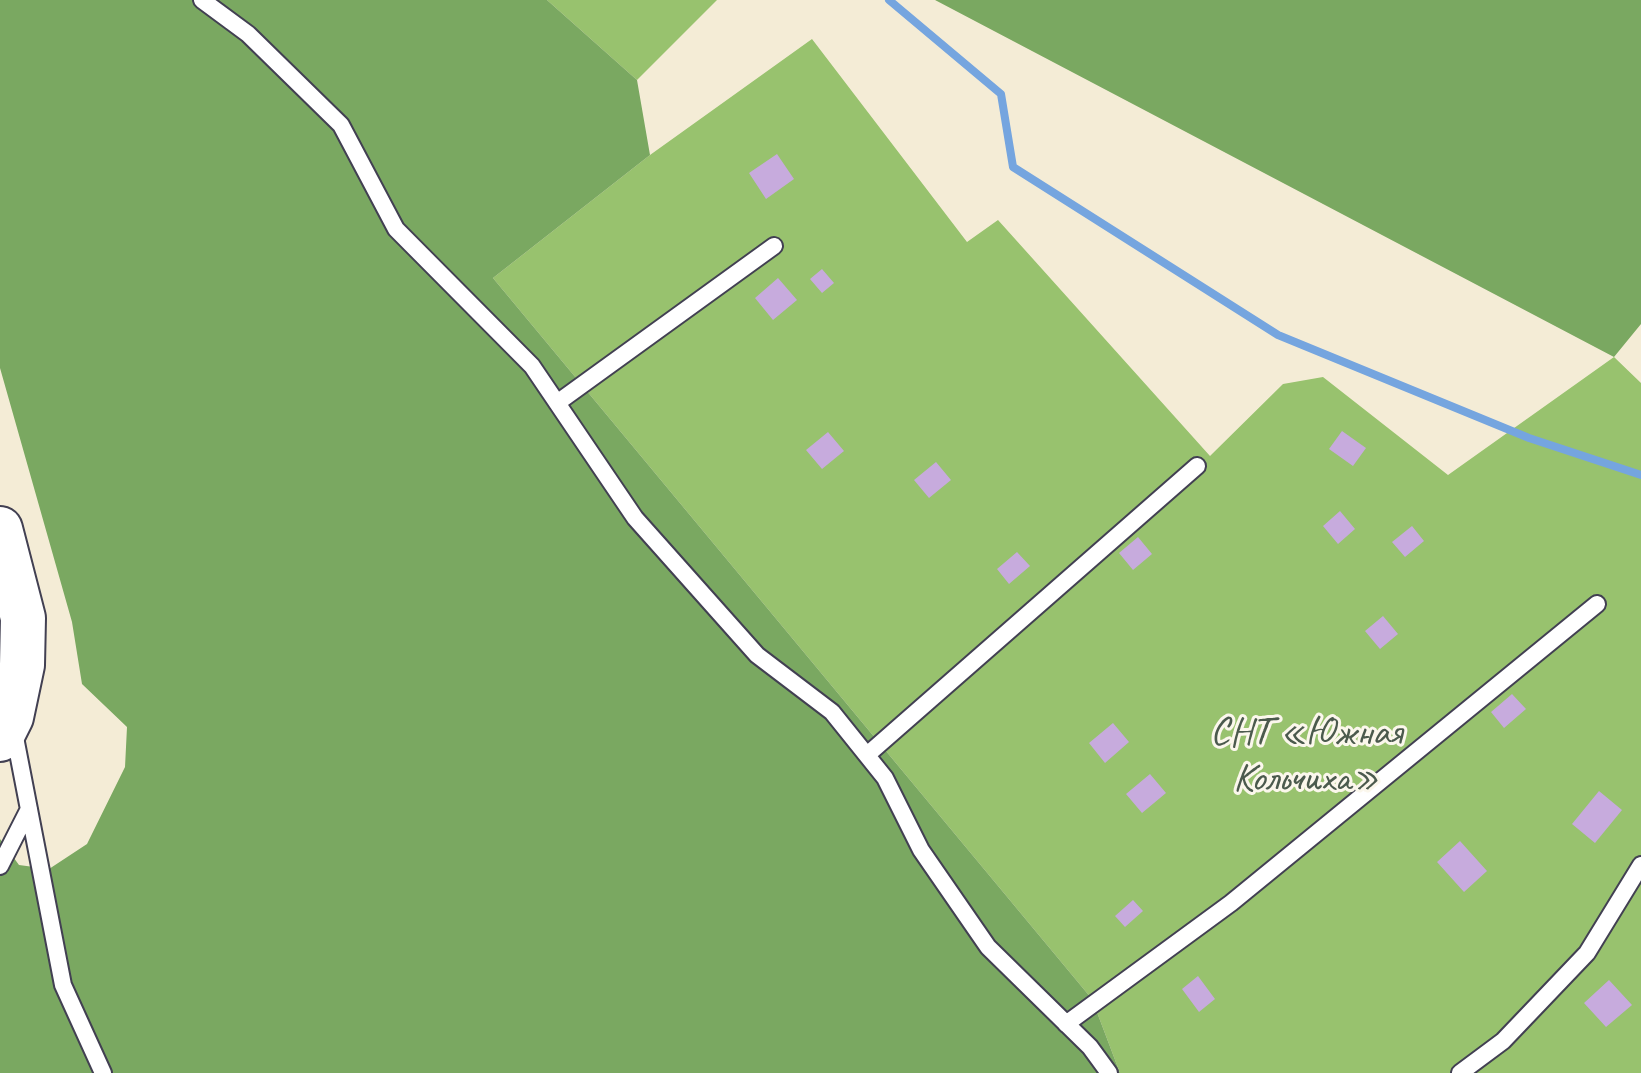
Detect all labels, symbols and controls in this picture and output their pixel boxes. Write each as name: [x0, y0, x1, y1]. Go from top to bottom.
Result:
park label: СНТ «Южная Кольчиха»: [1210, 710, 1402, 804]

